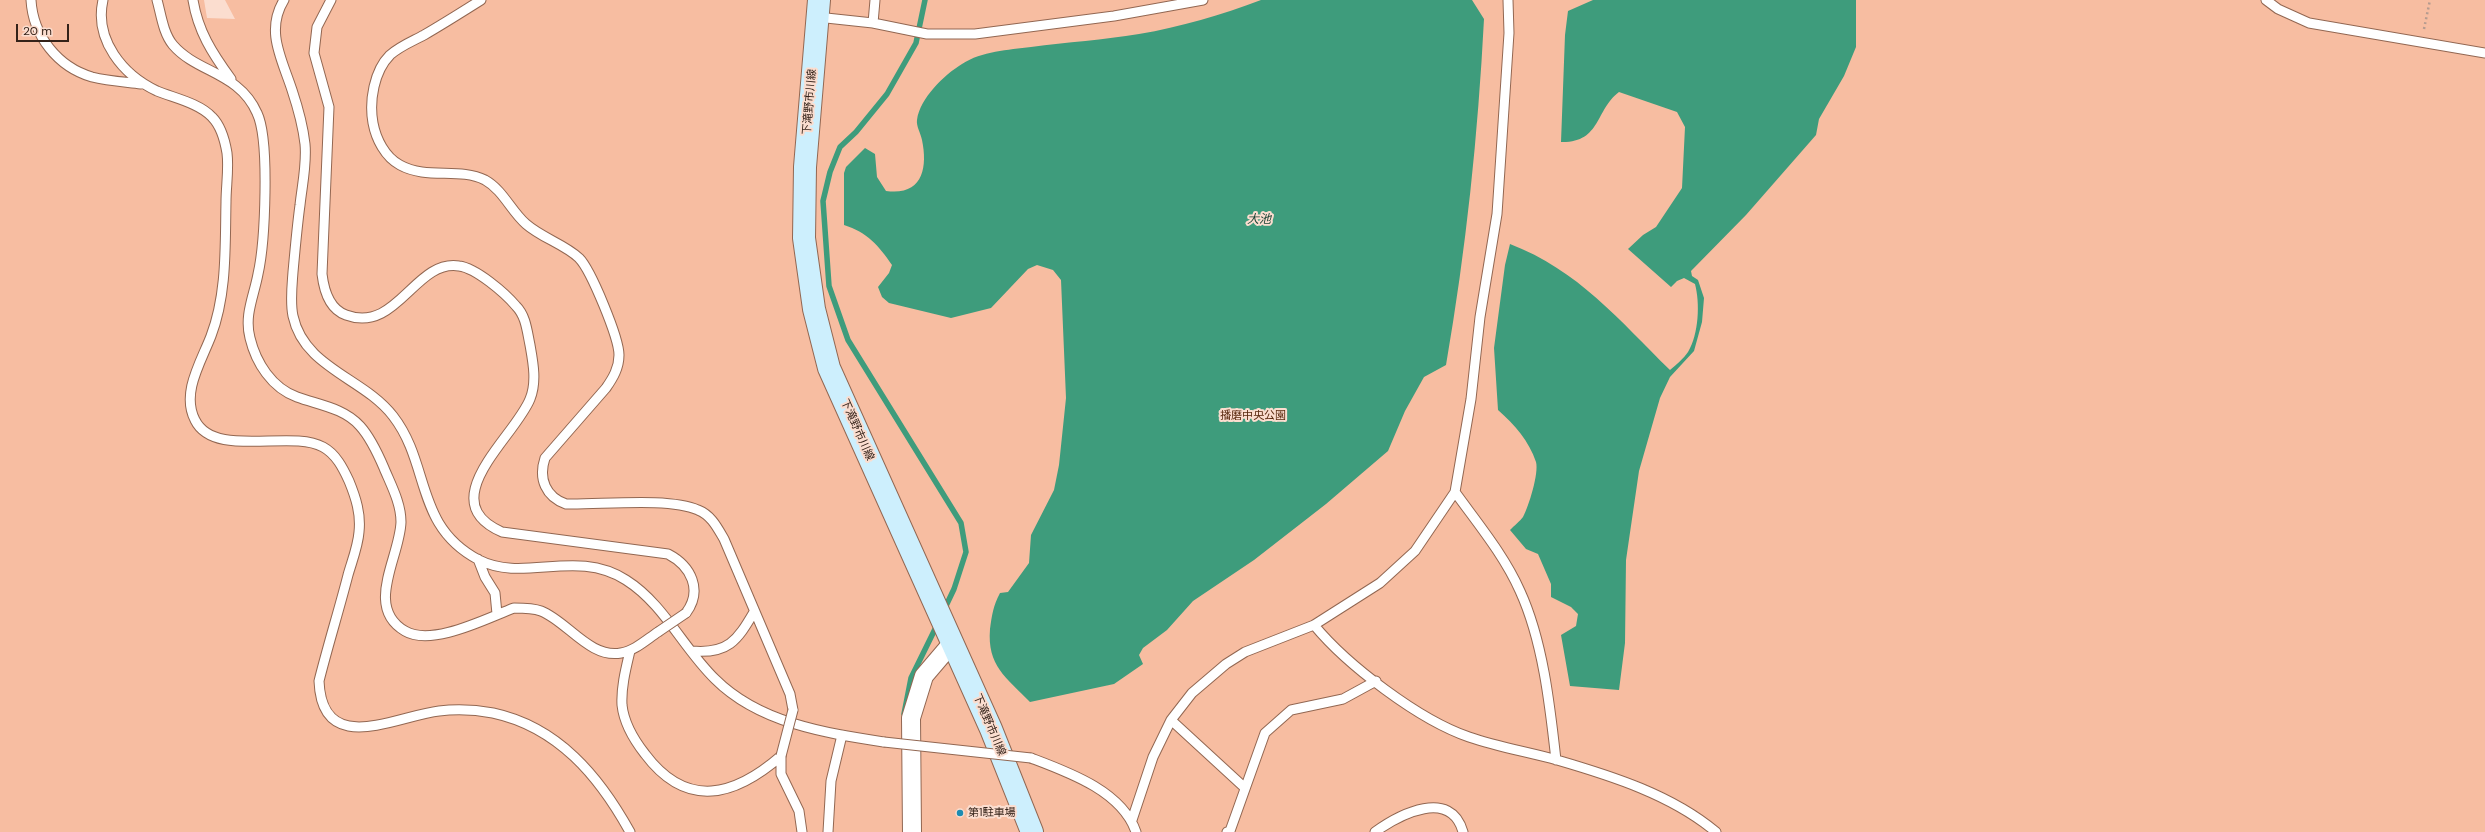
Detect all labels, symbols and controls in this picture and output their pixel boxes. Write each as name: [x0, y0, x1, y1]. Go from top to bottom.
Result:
scale bar: [18, 16, 71, 42]
text: 20 m: [23, 23, 52, 39]
street label: 下滝野市川線: [801, 69, 819, 135]
water label: 大池: [1247, 213, 1271, 227]
street label: 下滝野市川線: [838, 397, 876, 463]
park label: 播磨中央公園: [1220, 409, 1286, 423]
street label: 下滝野市川線: [970, 692, 1008, 758]
place label: 第1駐車場: [968, 806, 1015, 820]
marker: 第1駐車場: [955, 808, 965, 818]

